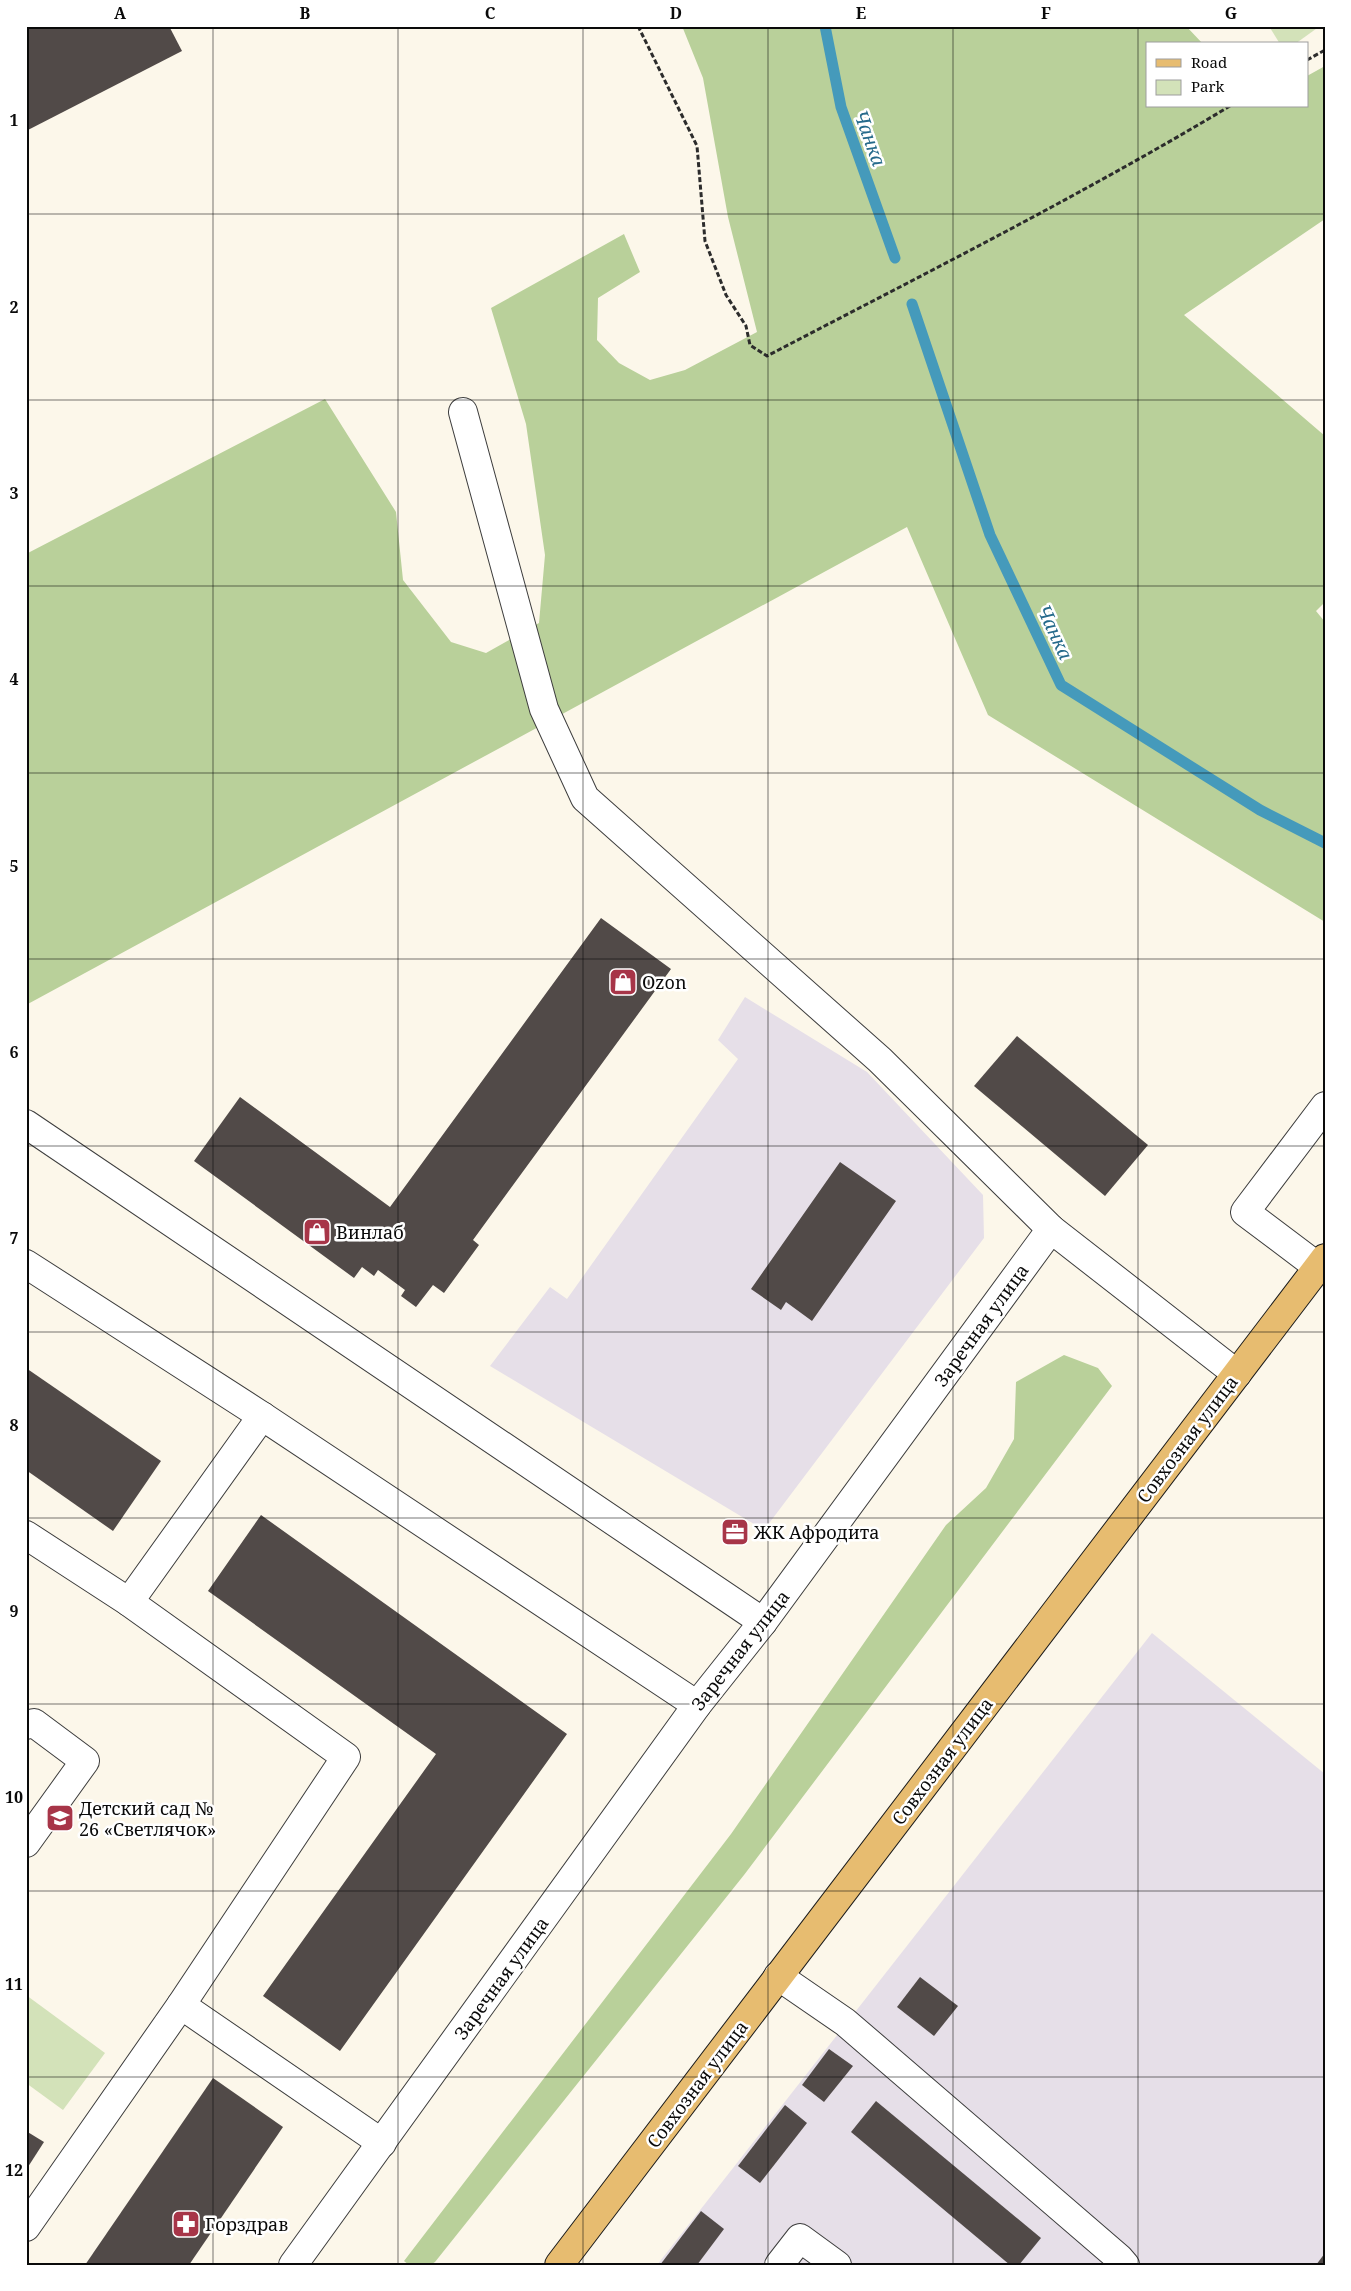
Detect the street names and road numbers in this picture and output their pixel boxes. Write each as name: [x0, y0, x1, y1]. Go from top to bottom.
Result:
street label: Заречная улица: [928, 1259, 1034, 1391]
street label: Совхозная улица: [1131, 1370, 1243, 1508]
street label: Заречная улица: [686, 1585, 794, 1715]
street label: Совхозная улица: [886, 1692, 998, 1830]
street label: Заречная улица: [448, 1912, 554, 2044]
street label: Совхозная улица: [641, 2015, 753, 2153]

